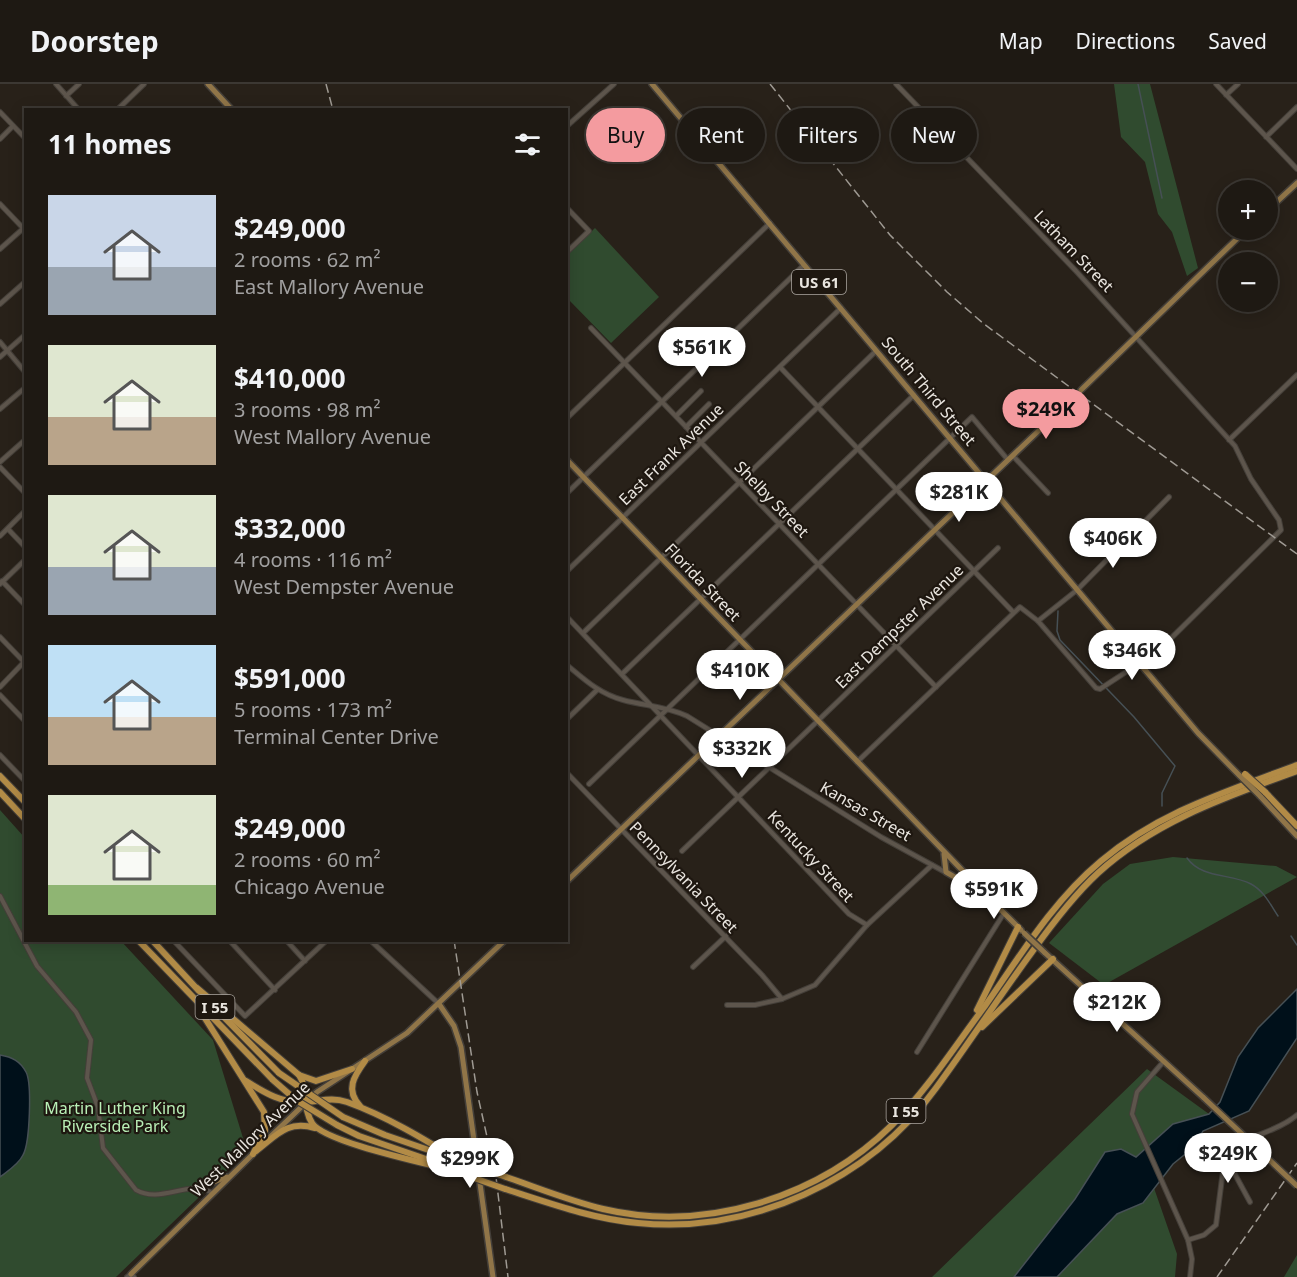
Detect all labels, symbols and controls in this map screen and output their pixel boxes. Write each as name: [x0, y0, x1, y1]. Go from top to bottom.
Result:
text: Doorstep: [30, 22, 159, 60]
text: Map: [999, 27, 1043, 55]
text: Directions: [1076, 27, 1175, 55]
text: Saved: [1208, 27, 1267, 55]
chip: Buy: [586, 108, 665, 162]
chip: Rent: [677, 108, 765, 162]
chip: Filters: [777, 108, 879, 162]
chip: New: [891, 108, 977, 162]
text: 11 homes: [48, 126, 172, 162]
icon: filters: [511, 128, 544, 161]
map controls: [1218, 180, 1278, 312]
button: +: [1218, 180, 1278, 240]
street label: Latham Street: [1029, 205, 1119, 297]
text: $249,000: [234, 210, 346, 246]
icon: home: [96, 219, 168, 291]
text: 2 rooms · 62 m²: [234, 246, 381, 273]
button: −: [1218, 252, 1278, 312]
road number: US 61: [792, 270, 846, 294]
text: East Mallory Avenue: [234, 273, 424, 300]
pin: $561K: [660, 327, 744, 378]
street label: South Third Street: [877, 332, 981, 450]
text: $561K: [672, 333, 732, 360]
text: $410,000: [234, 360, 346, 396]
icon: home: [96, 369, 168, 441]
pin: $249K: [1004, 389, 1088, 440]
text: $249K: [1016, 395, 1076, 422]
text: 3 rooms · 98 m²: [234, 396, 381, 423]
street label: East Frank Avenue: [614, 398, 728, 510]
text: West Mallory Avenue: [234, 423, 431, 450]
street label: Shelby Street: [730, 456, 814, 542]
pin: $281K: [917, 472, 1001, 523]
text: $281K: [929, 478, 989, 505]
text: $332,000: [234, 510, 346, 546]
pin: $406K: [1071, 518, 1155, 569]
icon: home: [96, 519, 168, 591]
text: $406K: [1083, 524, 1143, 551]
street label: Florida Street: [660, 538, 746, 626]
text: 4 rooms · 116 m²: [234, 546, 392, 573]
street label: East Dempster Avenue: [830, 559, 968, 693]
text: West Dempster Avenue: [234, 573, 454, 600]
pin: $346K: [1090, 630, 1174, 681]
text: $346K: [1102, 636, 1162, 663]
pin: $410K: [698, 650, 782, 701]
text: $410K: [710, 656, 770, 683]
text: $591,000: [234, 660, 346, 696]
icon: home: [96, 669, 168, 741]
text: 5 rooms · 173 m²: [234, 696, 392, 723]
text: Terminal Center Drive: [234, 723, 439, 750]
pin: $332K: [700, 728, 784, 779]
text: $332K: [712, 734, 772, 761]
street label: Kansas Street: [816, 776, 916, 846]
street label: Kentucky Street: [763, 805, 859, 907]
text: $249,000: [234, 810, 346, 846]
street label: Pennsylvania Street: [625, 816, 743, 938]
icon: home: [96, 819, 168, 891]
text: 2 rooms · 60 m²: [234, 846, 381, 873]
pin: $591K: [952, 869, 1036, 920]
text: Chicago Avenue: [234, 873, 385, 900]
text: $591K: [964, 875, 1024, 902]
pin: $212K: [1075, 982, 1159, 1033]
text: $212K: [1087, 988, 1147, 1015]
road number: I 55: [196, 995, 234, 1019]
street label: West Mallory Avenue: [186, 1076, 314, 1202]
park label: Martin Luther King Riverside Park: [44, 1097, 186, 1137]
road number: I 55: [886, 1099, 926, 1123]
pin: $249K: [1186, 1133, 1270, 1184]
pin: $299K: [428, 1138, 512, 1189]
text: $249K: [1198, 1139, 1258, 1166]
text: $299K: [440, 1144, 500, 1171]

